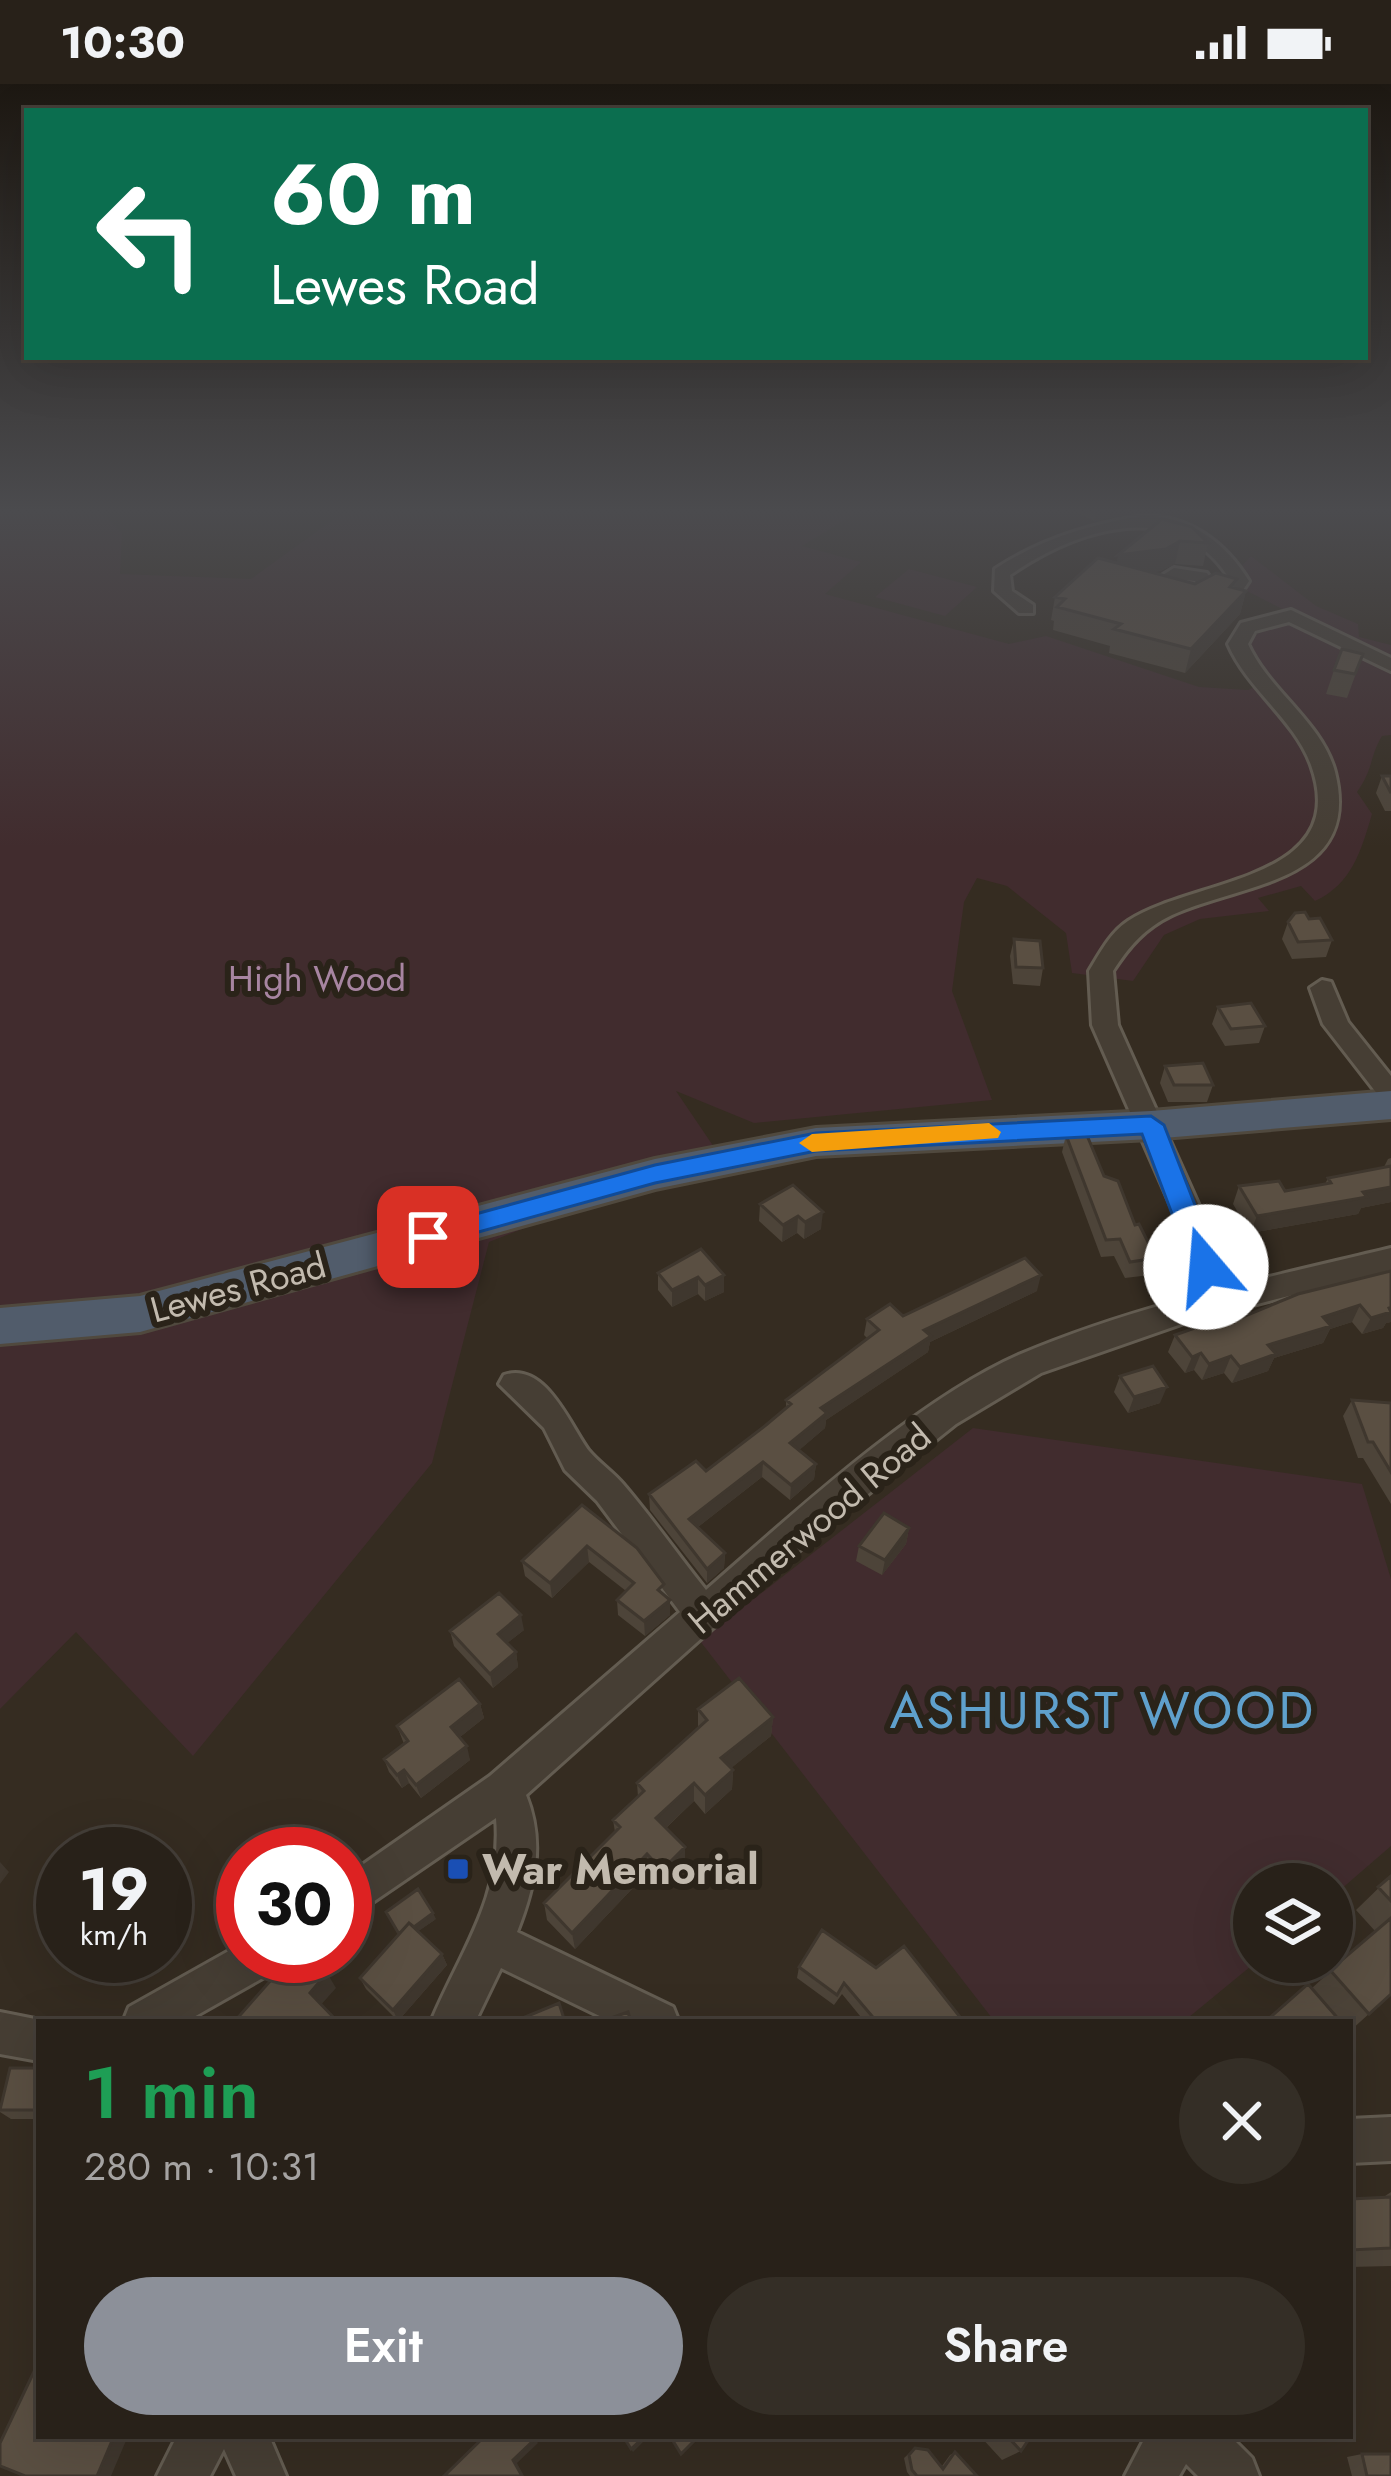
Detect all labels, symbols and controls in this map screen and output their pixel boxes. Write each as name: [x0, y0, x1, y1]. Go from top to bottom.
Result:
text: 10:30: [60, 10, 185, 75]
text: 60 m: [270, 134, 476, 256]
icon: left: [72, 156, 228, 312]
text: Lewes Road: [270, 246, 539, 324]
park label: High Wood: [228, 952, 406, 1004]
pin: [377, 1186, 479, 1288]
icon: arrive: [395, 1204, 461, 1270]
position arrow: [1143, 1204, 1269, 1330]
street label: Lewes Road: [145, 1239, 331, 1335]
street label: Hammerwood Road: [676, 1411, 942, 1645]
district label: ASHURST WOOD: [890, 1673, 1316, 1747]
speed limit sign: 30: [216, 1827, 372, 1983]
place label: War Memorial: [482, 1839, 759, 1900]
text: 19: [79, 1846, 149, 1933]
marker: War Memorial: [445, 1856, 471, 1882]
map controls: [1233, 1863, 1353, 1983]
button: layers: [1233, 1863, 1353, 1983]
text: km/h: [80, 1913, 148, 1956]
text: 1 min: [84, 2041, 259, 2145]
button: close: [1179, 2058, 1305, 2184]
text: 280 m · 10:31: [84, 2138, 320, 2195]
button: Exit: [84, 2277, 683, 2415]
button: Share: [707, 2277, 1305, 2415]

